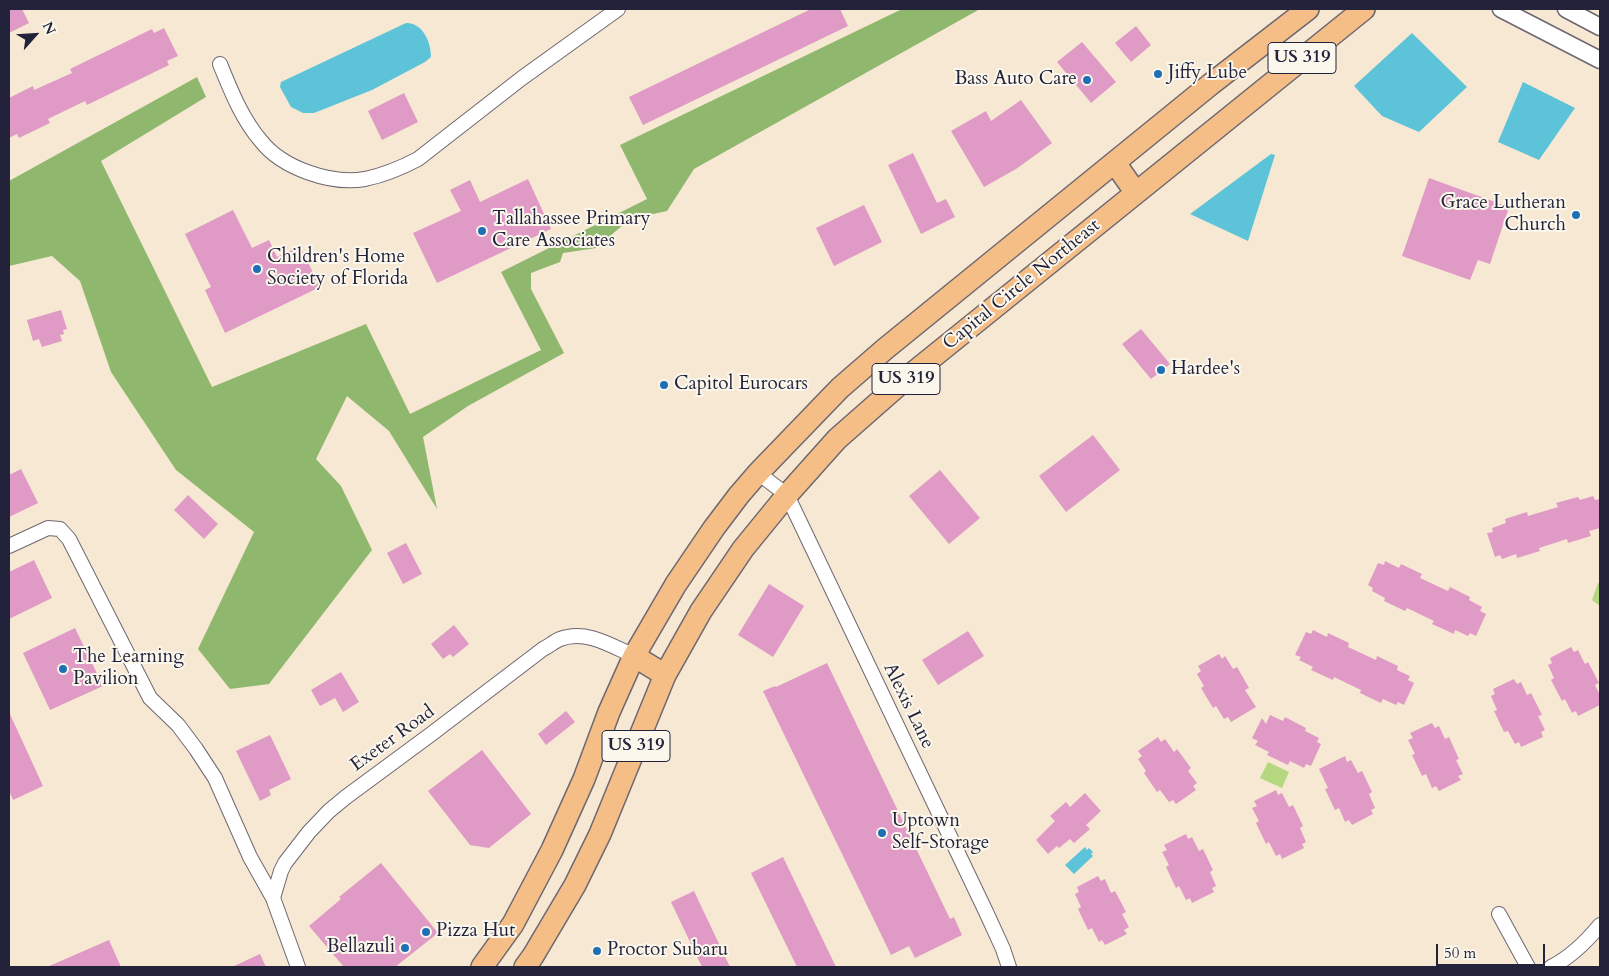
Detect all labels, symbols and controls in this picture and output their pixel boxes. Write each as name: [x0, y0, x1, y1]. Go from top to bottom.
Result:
north arrow: [10, 10, 60, 60]
text: N: [38, 19, 60, 38]
road number: US 319: [1268, 42, 1336, 74]
place label: Jiffy Lube: [1168, 63, 1247, 85]
marker: Jiffy Lube: [1152, 68, 1164, 80]
place label: Bass Auto Care: [954, 69, 1077, 91]
marker: Bass Auto Care: [1081, 74, 1093, 86]
place label: Grace Lutheran Church: [1441, 193, 1566, 237]
place label: Tallahassee Primary Care Associates: [492, 209, 650, 253]
marker: Grace Lutheran Church: [1570, 209, 1582, 221]
street label: Capital Circle Northeast: [939, 215, 1105, 355]
marker: Tallahassee Primary Care Associates: [476, 225, 488, 237]
place label: Children's Home Society of Florida: [267, 247, 408, 291]
marker: Children's Home Society of Florida: [251, 263, 263, 275]
place label: Hardee's: [1171, 359, 1240, 381]
road number: US 319: [872, 364, 940, 394]
marker: Hardee's: [1155, 364, 1167, 376]
place label: Capitol Eurocars: [674, 374, 808, 396]
marker: Capitol Eurocars: [658, 379, 670, 391]
place label: The Learning Pavilion: [73, 647, 184, 691]
street label: Alexis Lane: [878, 660, 938, 752]
marker: The Learning Pavilion: [57, 663, 69, 675]
street label: Exeter Road: [347, 701, 439, 777]
road number: US 319: [602, 730, 670, 761]
place label: Uptown Self-Storage: [892, 811, 989, 855]
marker: Uptown Self-Storage: [876, 827, 888, 839]
place label: Pizza Hut: [436, 921, 515, 943]
marker: Pizza Hut: [420, 926, 432, 938]
scale bar: [1439, 934, 1548, 966]
place label: Bellazuli: [326, 937, 395, 959]
place label: Proctor Subaru: [607, 940, 728, 962]
marker: Bellazuli: [399, 942, 411, 954]
text: 50 m: [1444, 943, 1476, 963]
marker: Proctor Subaru: [591, 945, 603, 957]

